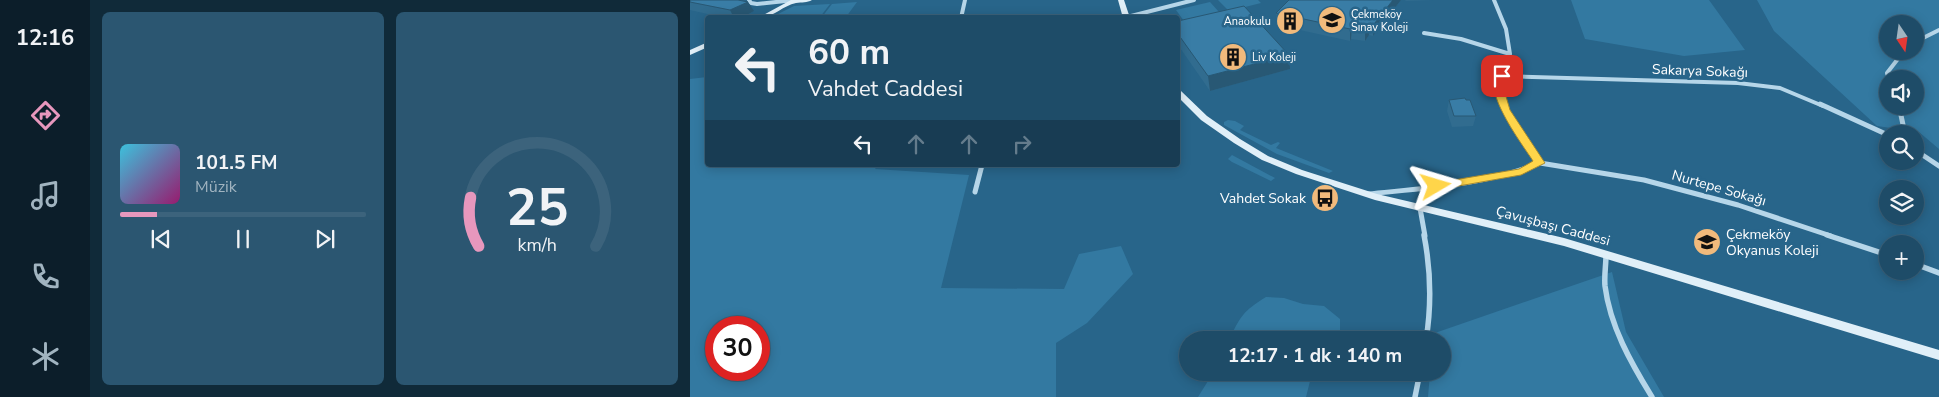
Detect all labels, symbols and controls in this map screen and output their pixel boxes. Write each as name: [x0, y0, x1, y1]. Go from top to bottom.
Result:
school or university icon: Çekmeköy Sınav Koleji: [1317, 5, 1347, 35]
building icon: Anaokulu: [1275, 6, 1305, 36]
place label: Çekmeköy Sınav Koleji: [1351, 7, 1408, 35]
place label: Anaokulu: [1224, 14, 1271, 29]
north arrow: [1879, 15, 1924, 60]
map controls: [1879, 15, 1924, 280]
text: 12:16: [16, 23, 74, 53]
text: 60 m: [808, 29, 890, 76]
icon: left: [725, 35, 790, 100]
building icon: Liv Koleji: [1218, 42, 1248, 72]
place label: Liv Koleji: [1252, 50, 1296, 65]
pin: [1481, 55, 1523, 97]
street label: Sakarya Sokağı: [1652, 60, 1748, 82]
icon: arrive: [1488, 62, 1516, 90]
button: sound: [1879, 70, 1924, 115]
text: Vahdet Caddesi: [808, 74, 963, 104]
icon: directions: [28, 98, 63, 133]
button: search: [1879, 125, 1924, 170]
icon: left: [849, 130, 877, 158]
icon: ahead: [902, 130, 930, 158]
icon: ahead: [955, 130, 983, 158]
icon: right: [1008, 130, 1036, 158]
text: 101.5 FM: [195, 150, 278, 176]
position arrow: [1409, 159, 1461, 211]
street label: Nurtepe Sokağı: [1670, 165, 1768, 211]
text: 25: [506, 172, 568, 243]
text: Müzik: [195, 176, 237, 198]
icon: music: [28, 178, 63, 213]
button: layers: [1879, 180, 1924, 225]
bus stop icon: Vahdet Sokak: [1310, 183, 1340, 213]
place label: Vahdet Sokak: [1219, 189, 1307, 208]
street label: Çavuşbaşı Caddesi: [1494, 202, 1612, 250]
icon: previous: [147, 225, 175, 253]
icon: pause: [229, 225, 257, 253]
icon: next: [311, 225, 339, 253]
place label: Çekmeköy Okyanus Koleji: [1726, 225, 1819, 260]
school or university icon: Çekmeköy Okyanus Koleji: [1692, 227, 1722, 257]
text: km/h: [517, 233, 557, 257]
button: +: [1879, 235, 1924, 280]
icon: phone: [28, 259, 63, 294]
speed limit sign: 30: [705, 316, 770, 381]
icon: climate: [28, 339, 63, 374]
text: 12:17 · 1 dk · 140 m: [1228, 343, 1402, 369]

